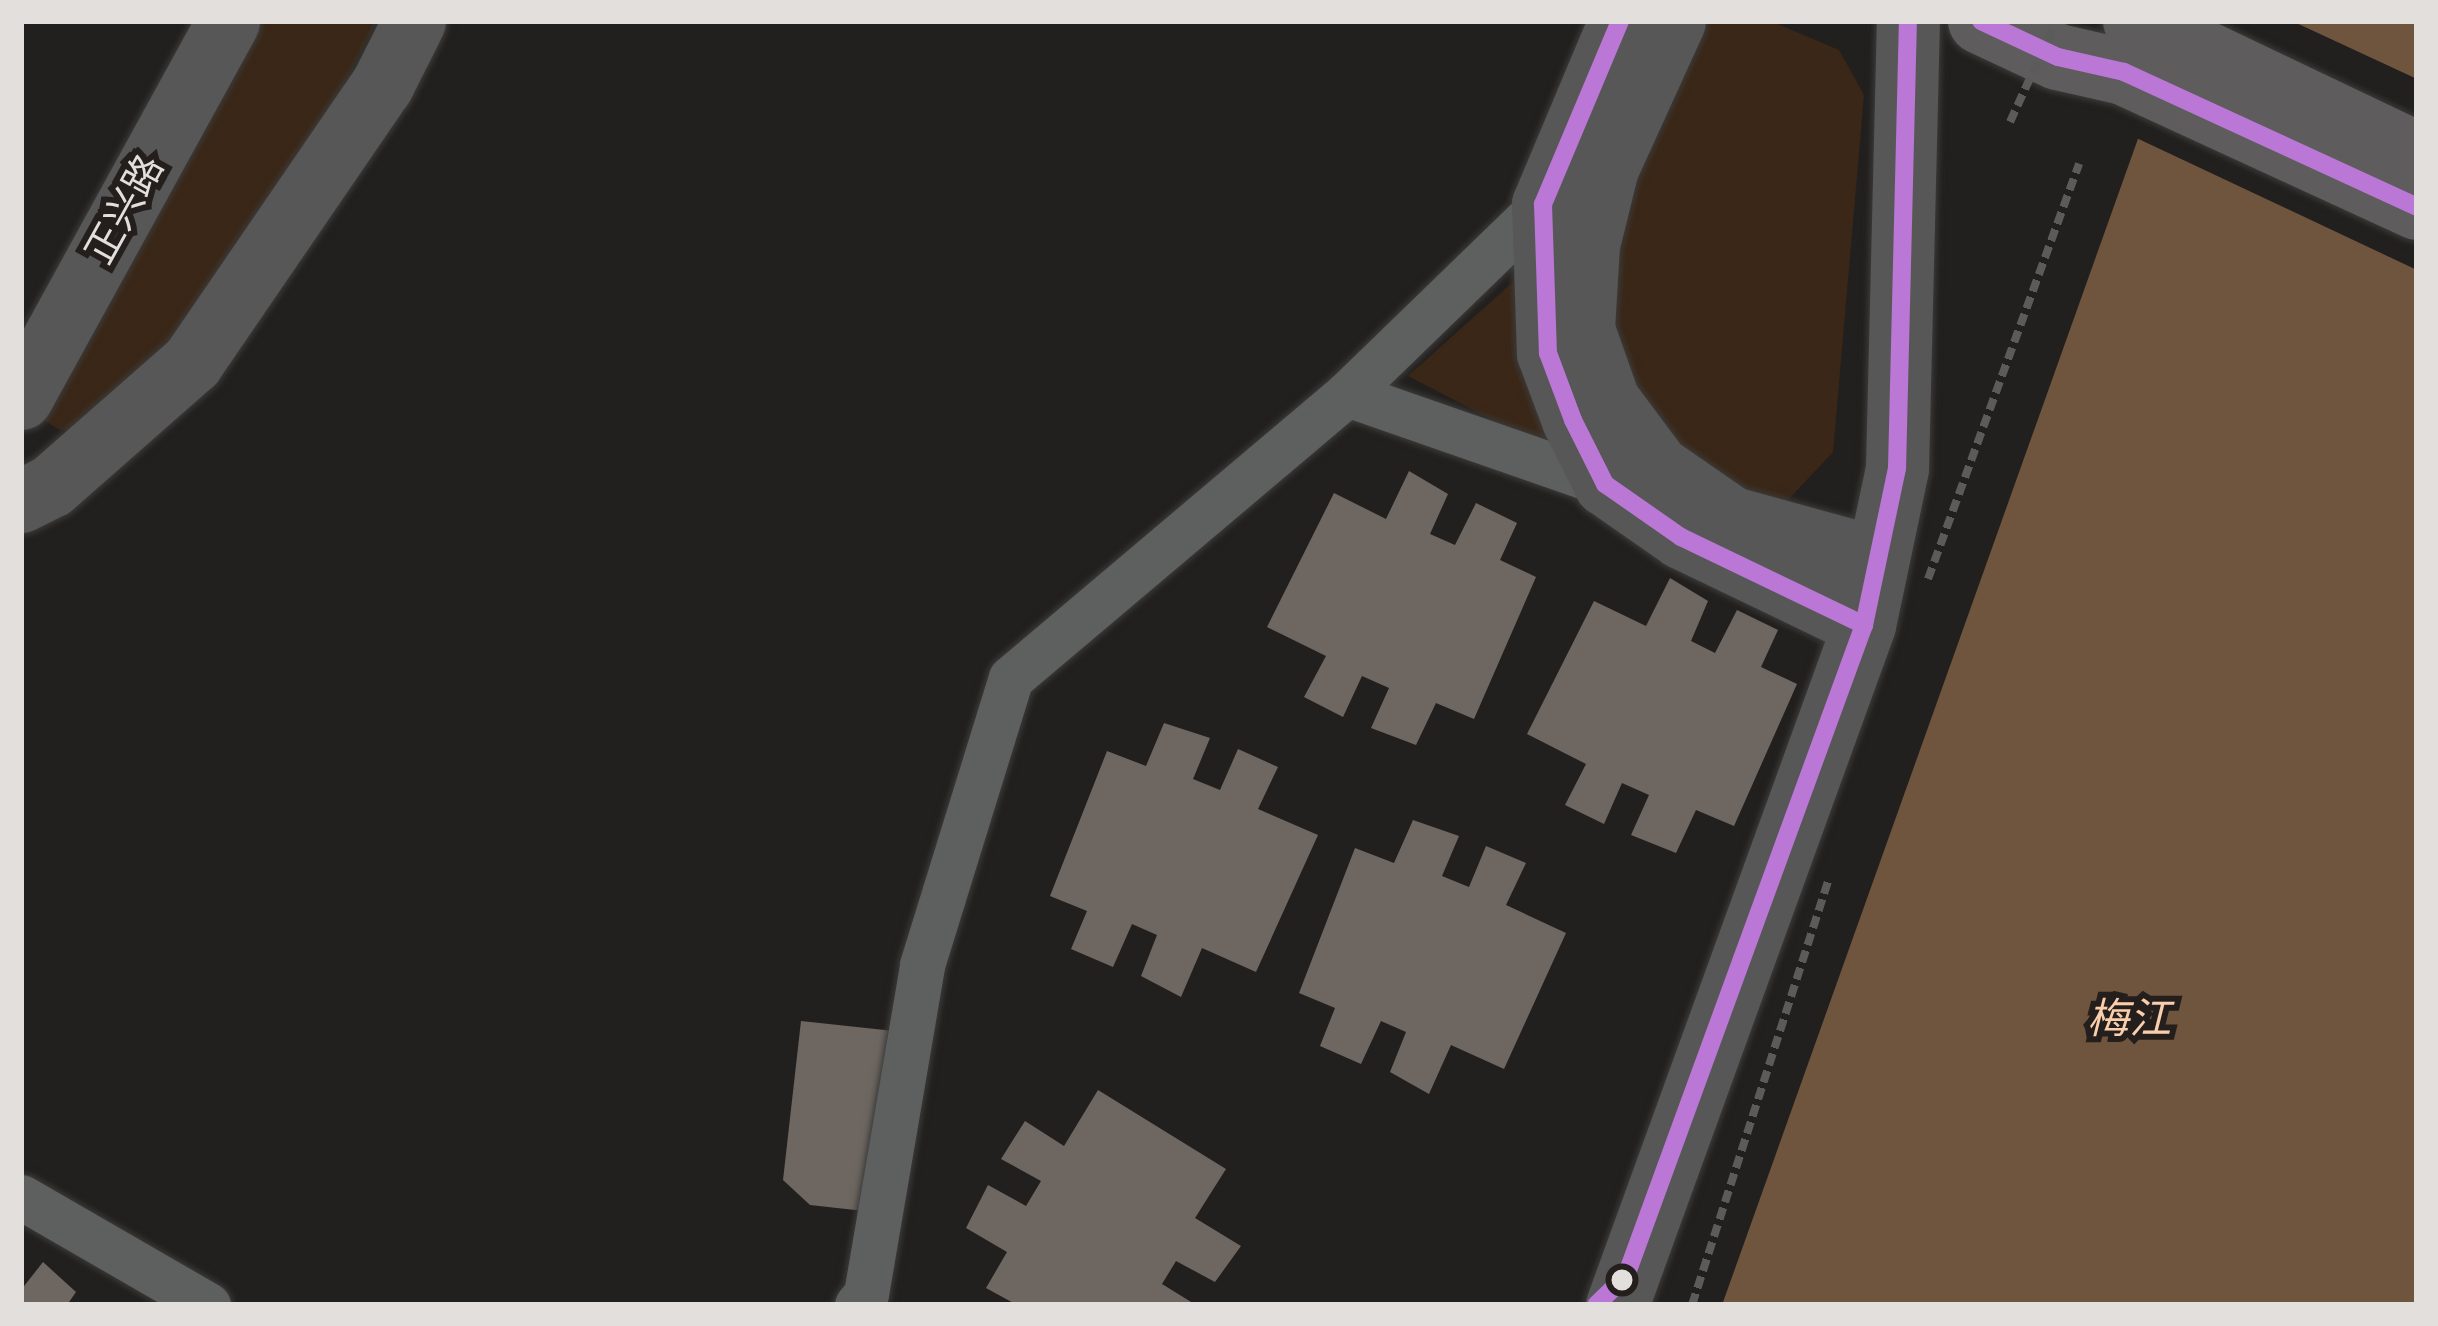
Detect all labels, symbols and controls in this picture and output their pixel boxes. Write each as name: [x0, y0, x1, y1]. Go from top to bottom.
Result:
street label: 正兴路: [75, 146, 173, 272]
water label: 梅江: [2087, 993, 2171, 1043]
unlabelled marker: [1611, 1269, 1633, 1291]

